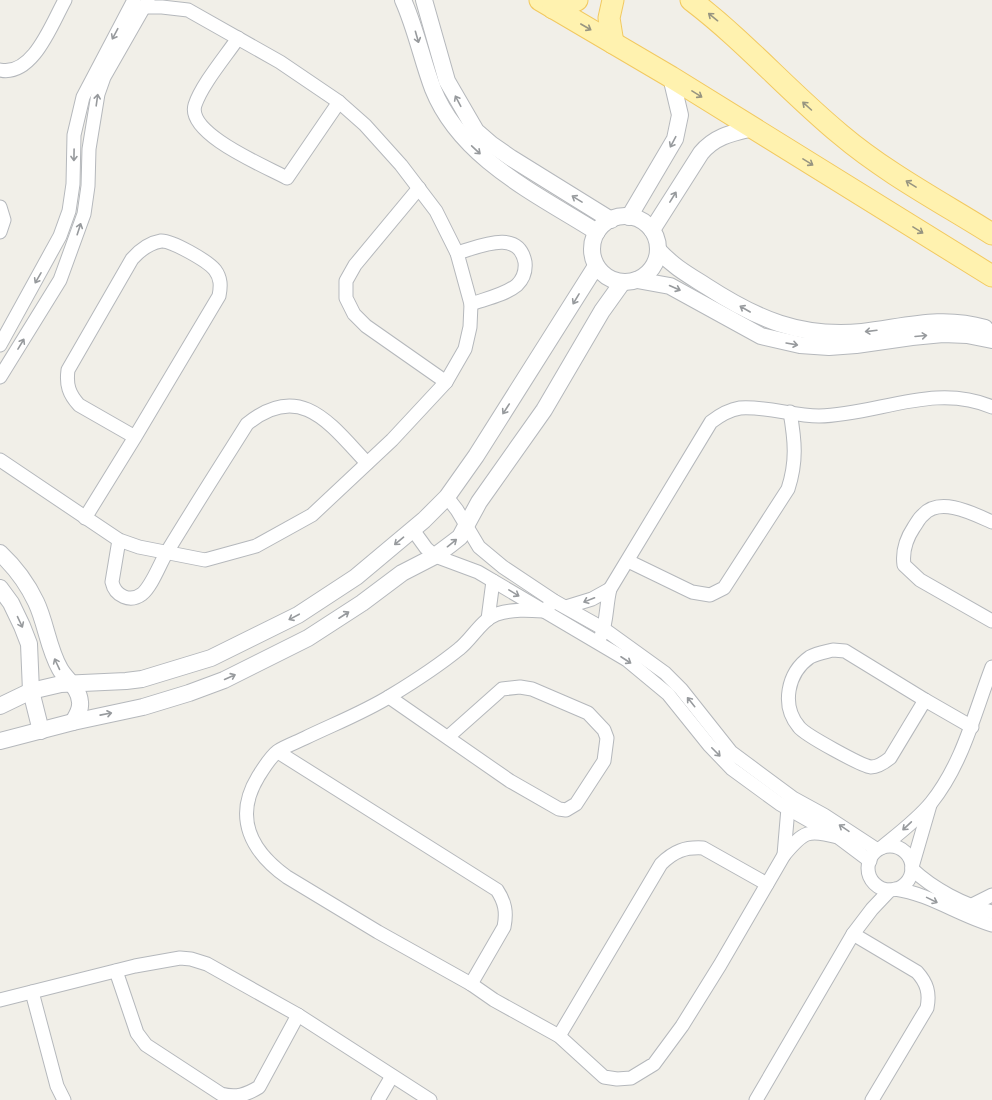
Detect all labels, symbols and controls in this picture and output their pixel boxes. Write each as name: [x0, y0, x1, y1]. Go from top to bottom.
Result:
one-way arrow: [707, 13, 718, 22]
one-way arrow: [580, 23, 592, 31]
one-way arrow: [111, 28, 118, 40]
one-way arrow: [414, 30, 421, 43]
one-way arrow: [691, 90, 703, 98]
one-way arrow: [93, 94, 101, 107]
one-way arrow: [453, 95, 461, 107]
one-way arrow: [803, 102, 813, 111]
one-way arrow: [669, 136, 676, 148]
one-way arrow: [471, 145, 481, 155]
one-way arrow: [70, 148, 78, 161]
one-way arrow: [802, 158, 813, 166]
one-way arrow: [906, 180, 917, 188]
one-way arrow: [669, 192, 677, 203]
one-way arrow: [572, 195, 583, 203]
one-way arrow: [76, 222, 83, 235]
one-way arrow: [912, 227, 924, 235]
one-way arrow: [33, 272, 41, 284]
one-way arrow: [669, 285, 681, 293]
one-way arrow: [571, 293, 579, 305]
one-way arrow: [739, 305, 751, 313]
one-way arrow: [865, 327, 878, 335]
one-way arrow: [914, 332, 927, 339]
one-way arrow: [17, 339, 25, 350]
one-way arrow: [785, 340, 798, 348]
one-way arrow: [502, 403, 510, 415]
one-way arrow: [394, 537, 404, 546]
one-way arrow: [446, 539, 457, 548]
one-way arrow: [508, 590, 520, 598]
one-way arrow: [583, 596, 595, 604]
one-way arrow: [338, 611, 349, 619]
one-way arrow: [288, 614, 300, 622]
one-way arrow: [17, 615, 24, 627]
one-way arrow: [620, 656, 631, 664]
one-way arrow: [53, 658, 60, 670]
one-way arrow: [223, 673, 235, 680]
one-way arrow: [687, 696, 696, 707]
one-way arrow: [99, 710, 112, 718]
one-way arrow: [711, 747, 721, 757]
one-way arrow: [901, 822, 912, 831]
one-way arrow: [839, 824, 850, 832]
one-way arrow: [926, 897, 938, 904]

